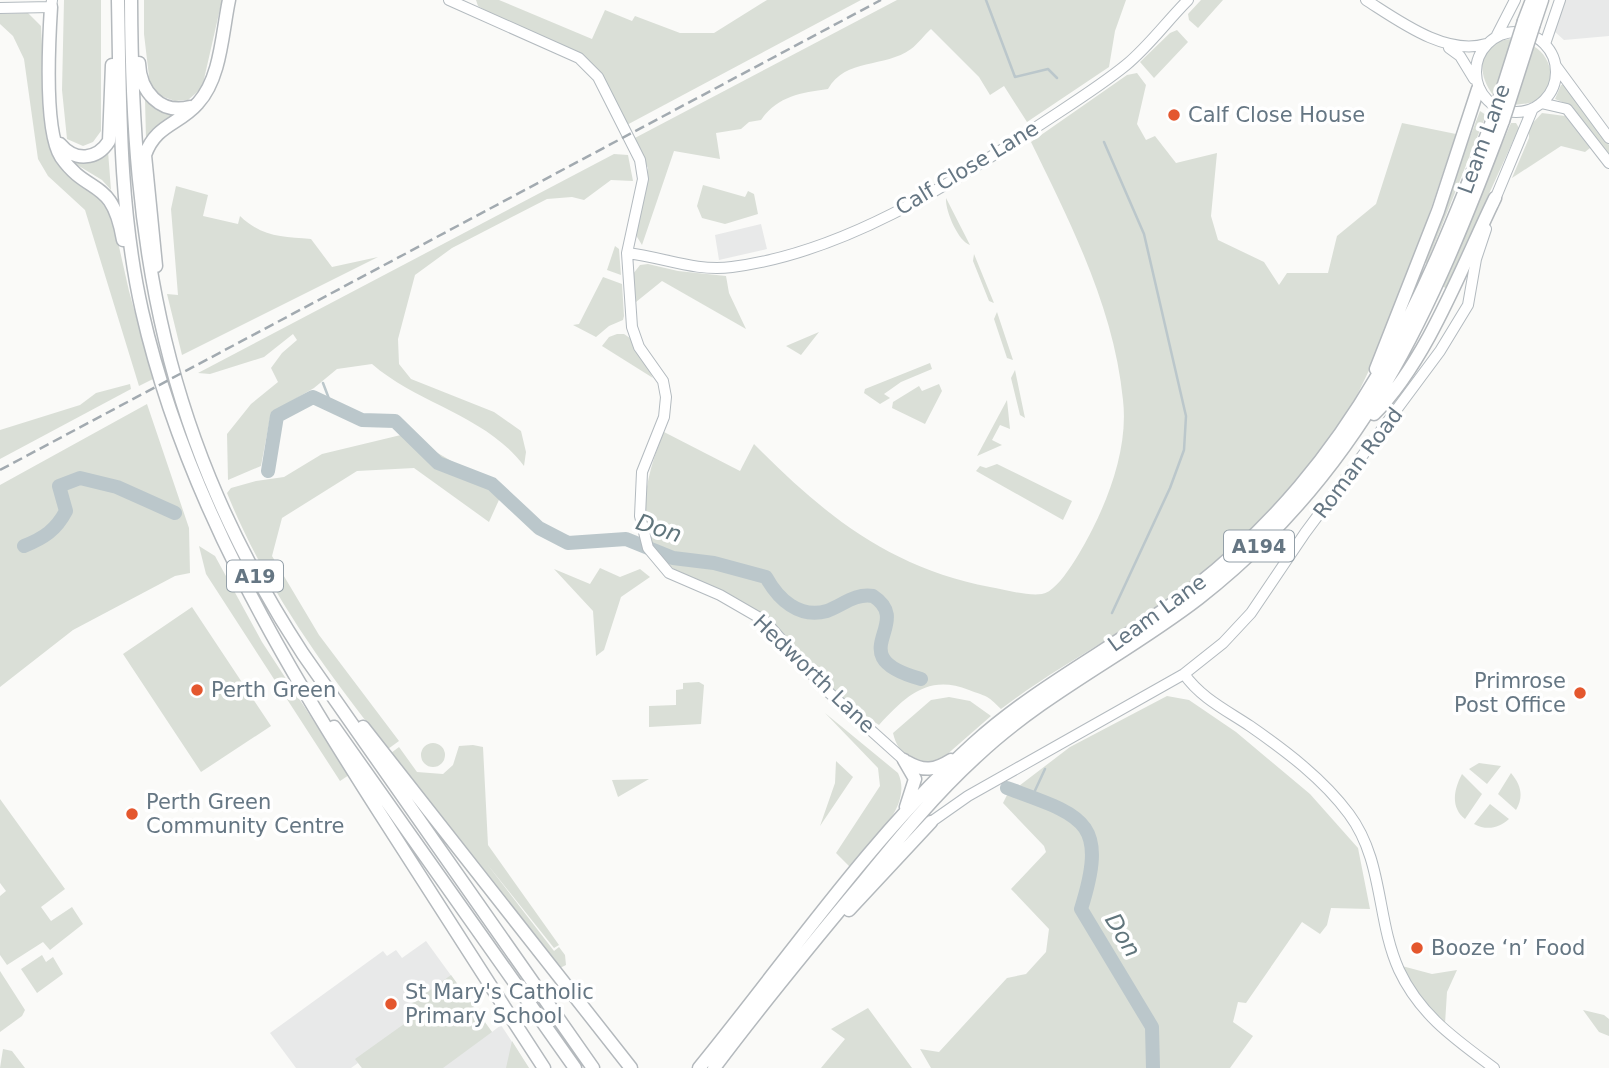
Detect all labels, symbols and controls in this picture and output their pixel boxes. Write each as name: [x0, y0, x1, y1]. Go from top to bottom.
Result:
street label: Leam Lane: [1453, 81, 1515, 197]
place label: Calf Close House: [1188, 103, 1365, 127]
marker: Calf Close House: [1166, 107, 1182, 123]
street label: Calf Close Lane: [891, 116, 1043, 220]
street label: Roman Road: [1309, 403, 1407, 523]
water label: Don: [633, 508, 685, 548]
road number: A194: [1224, 530, 1294, 562]
road number: A19: [227, 561, 283, 592]
street label: Leam Lane: [1103, 569, 1211, 657]
street label: Hedworth Lane: [748, 610, 880, 738]
place label: Primrose Post Office: [1454, 669, 1566, 717]
place label: Perth Green: [211, 678, 336, 702]
marker: Perth Green: [189, 682, 205, 698]
marker: Primrose Post Office: [1572, 685, 1588, 701]
place label: Perth Green Community Centre: [146, 790, 344, 838]
marker: Perth Green Community Centre: [124, 806, 140, 822]
water label: Don: [1100, 908, 1146, 962]
place label: Booze ‘n’ Food: [1431, 936, 1585, 960]
marker: Booze ‘n’ Food: [1409, 940, 1425, 956]
place label: St Mary's Catholic Primary School: [405, 980, 594, 1028]
marker: St Mary's Catholic Primary School: [383, 996, 399, 1012]

